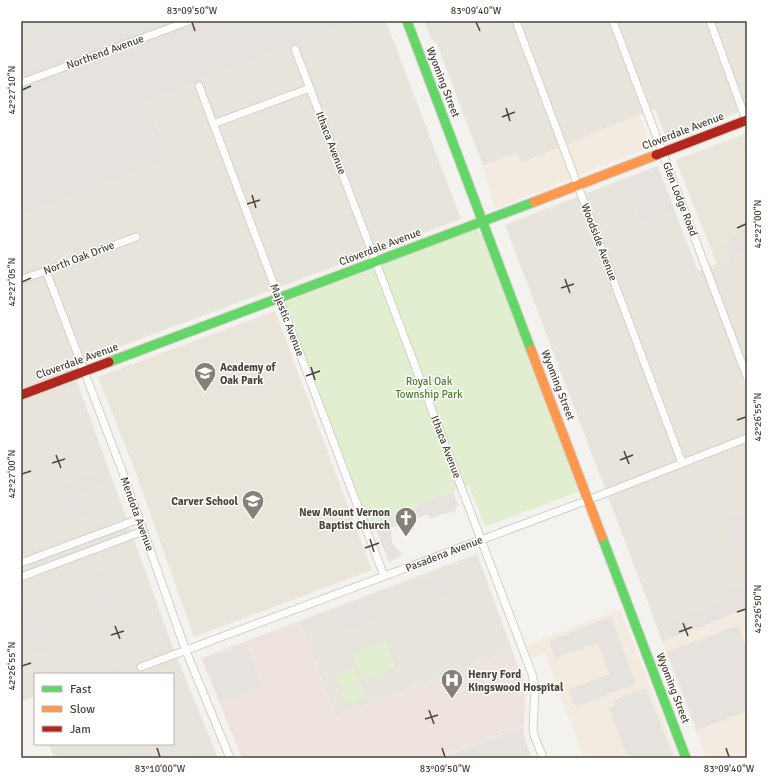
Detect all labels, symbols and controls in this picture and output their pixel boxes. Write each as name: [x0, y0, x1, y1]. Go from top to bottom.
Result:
text: 83°09'50"W: [167, 5, 218, 17]
text: 83°09'40"W: [451, 5, 502, 17]
street label: Northend Avenue: [64, 32, 146, 72]
street label: Wyoming Street: [424, 45, 463, 119]
text: 42°27'10"N: [6, 66, 18, 114]
street label: Cloverdale Avenue: [640, 109, 726, 153]
street label: Ithaca Avenue: [313, 110, 349, 176]
street label: Glen Lodge Road: [660, 160, 700, 238]
text: 42°27'00"N: [752, 200, 764, 248]
street label: Woodside Avenue: [578, 201, 620, 283]
street label: Cloverdale Avenue: [337, 225, 423, 269]
street label: North Oak Drive: [42, 239, 116, 277]
text: 42°27'05"N: [6, 258, 18, 306]
street label: Majestic Avenue: [267, 282, 307, 358]
street label: Cloverdale Avenue: [34, 340, 120, 382]
street label: Wyoming Street: [539, 348, 578, 422]
school or university icon: Academy of Oak Park: [192, 360, 218, 393]
place label: Academy of Oak Park: [220, 361, 276, 387]
park label: Royal Oak Township Park: [395, 375, 463, 401]
text: 42°26'55"N: [752, 393, 764, 441]
street label: Ithaca Avenue: [428, 414, 464, 480]
text: 42°27'00"N: [6, 450, 18, 498]
street label: Mendota Avenue: [118, 475, 156, 553]
school or university icon: Carver School: [240, 488, 266, 521]
place label: Carver School: [171, 495, 239, 508]
church icon: New Mount Vernon Baptist Church: [393, 505, 419, 538]
place label: New Mount Vernon Baptist Church: [299, 506, 390, 532]
street label: Pasadena Avenue: [404, 533, 484, 575]
text: 42°26'50"N: [752, 585, 764, 633]
text: 42°26'55"N: [6, 642, 18, 690]
street label: Wyoming Street: [654, 651, 693, 725]
hospital icon: Henry Ford Kingswood Hospital: [439, 667, 465, 700]
place label: Henry Ford Kingswood Hospital: [468, 668, 564, 694]
legend: [34, 673, 174, 745]
text: Fast: [70, 682, 91, 697]
text: Slow: [70, 702, 95, 717]
text: Jam: [70, 722, 91, 737]
text: 83°10'00"W: [135, 763, 186, 775]
text: 83°09'50"W: [420, 763, 471, 775]
text: 83°09'40"W: [704, 763, 755, 775]

